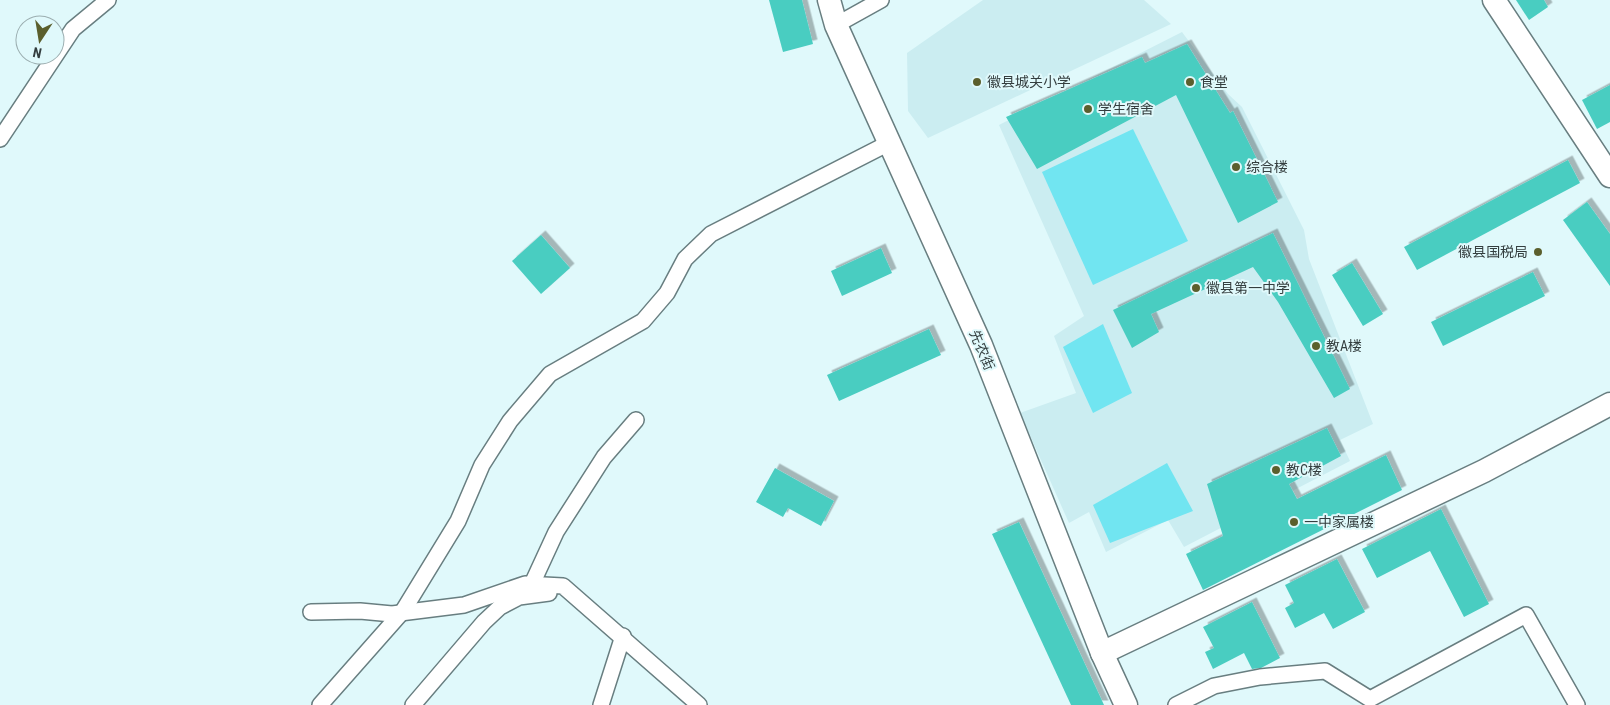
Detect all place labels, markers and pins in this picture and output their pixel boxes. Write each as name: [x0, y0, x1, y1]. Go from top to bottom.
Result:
place label: 徽县城关小学: [987, 74, 1071, 90]
place label: 食堂: [1200, 74, 1228, 90]
marker: 徽县城关小学: [971, 76, 983, 88]
marker: 食堂: [1184, 76, 1196, 88]
place label: 学生宿舍: [1098, 101, 1154, 117]
marker: 学生宿舍: [1082, 103, 1094, 115]
place label: 综合楼: [1246, 159, 1288, 175]
marker: 综合楼: [1230, 161, 1242, 173]
place label: 徽县国税局: [1458, 244, 1528, 260]
marker: 徽县国税局: [1532, 246, 1544, 258]
place label: 徽县第一中学: [1206, 280, 1290, 296]
marker: 徽县第一中学: [1190, 282, 1202, 294]
place label: 教A楼: [1326, 338, 1362, 354]
marker: 教A楼: [1310, 340, 1322, 352]
place label: 教C楼: [1286, 462, 1322, 478]
marker: 教C楼: [1270, 464, 1282, 476]
place label: 一中家属楼: [1304, 514, 1374, 530]
marker: 一中家属楼: [1288, 516, 1300, 528]

